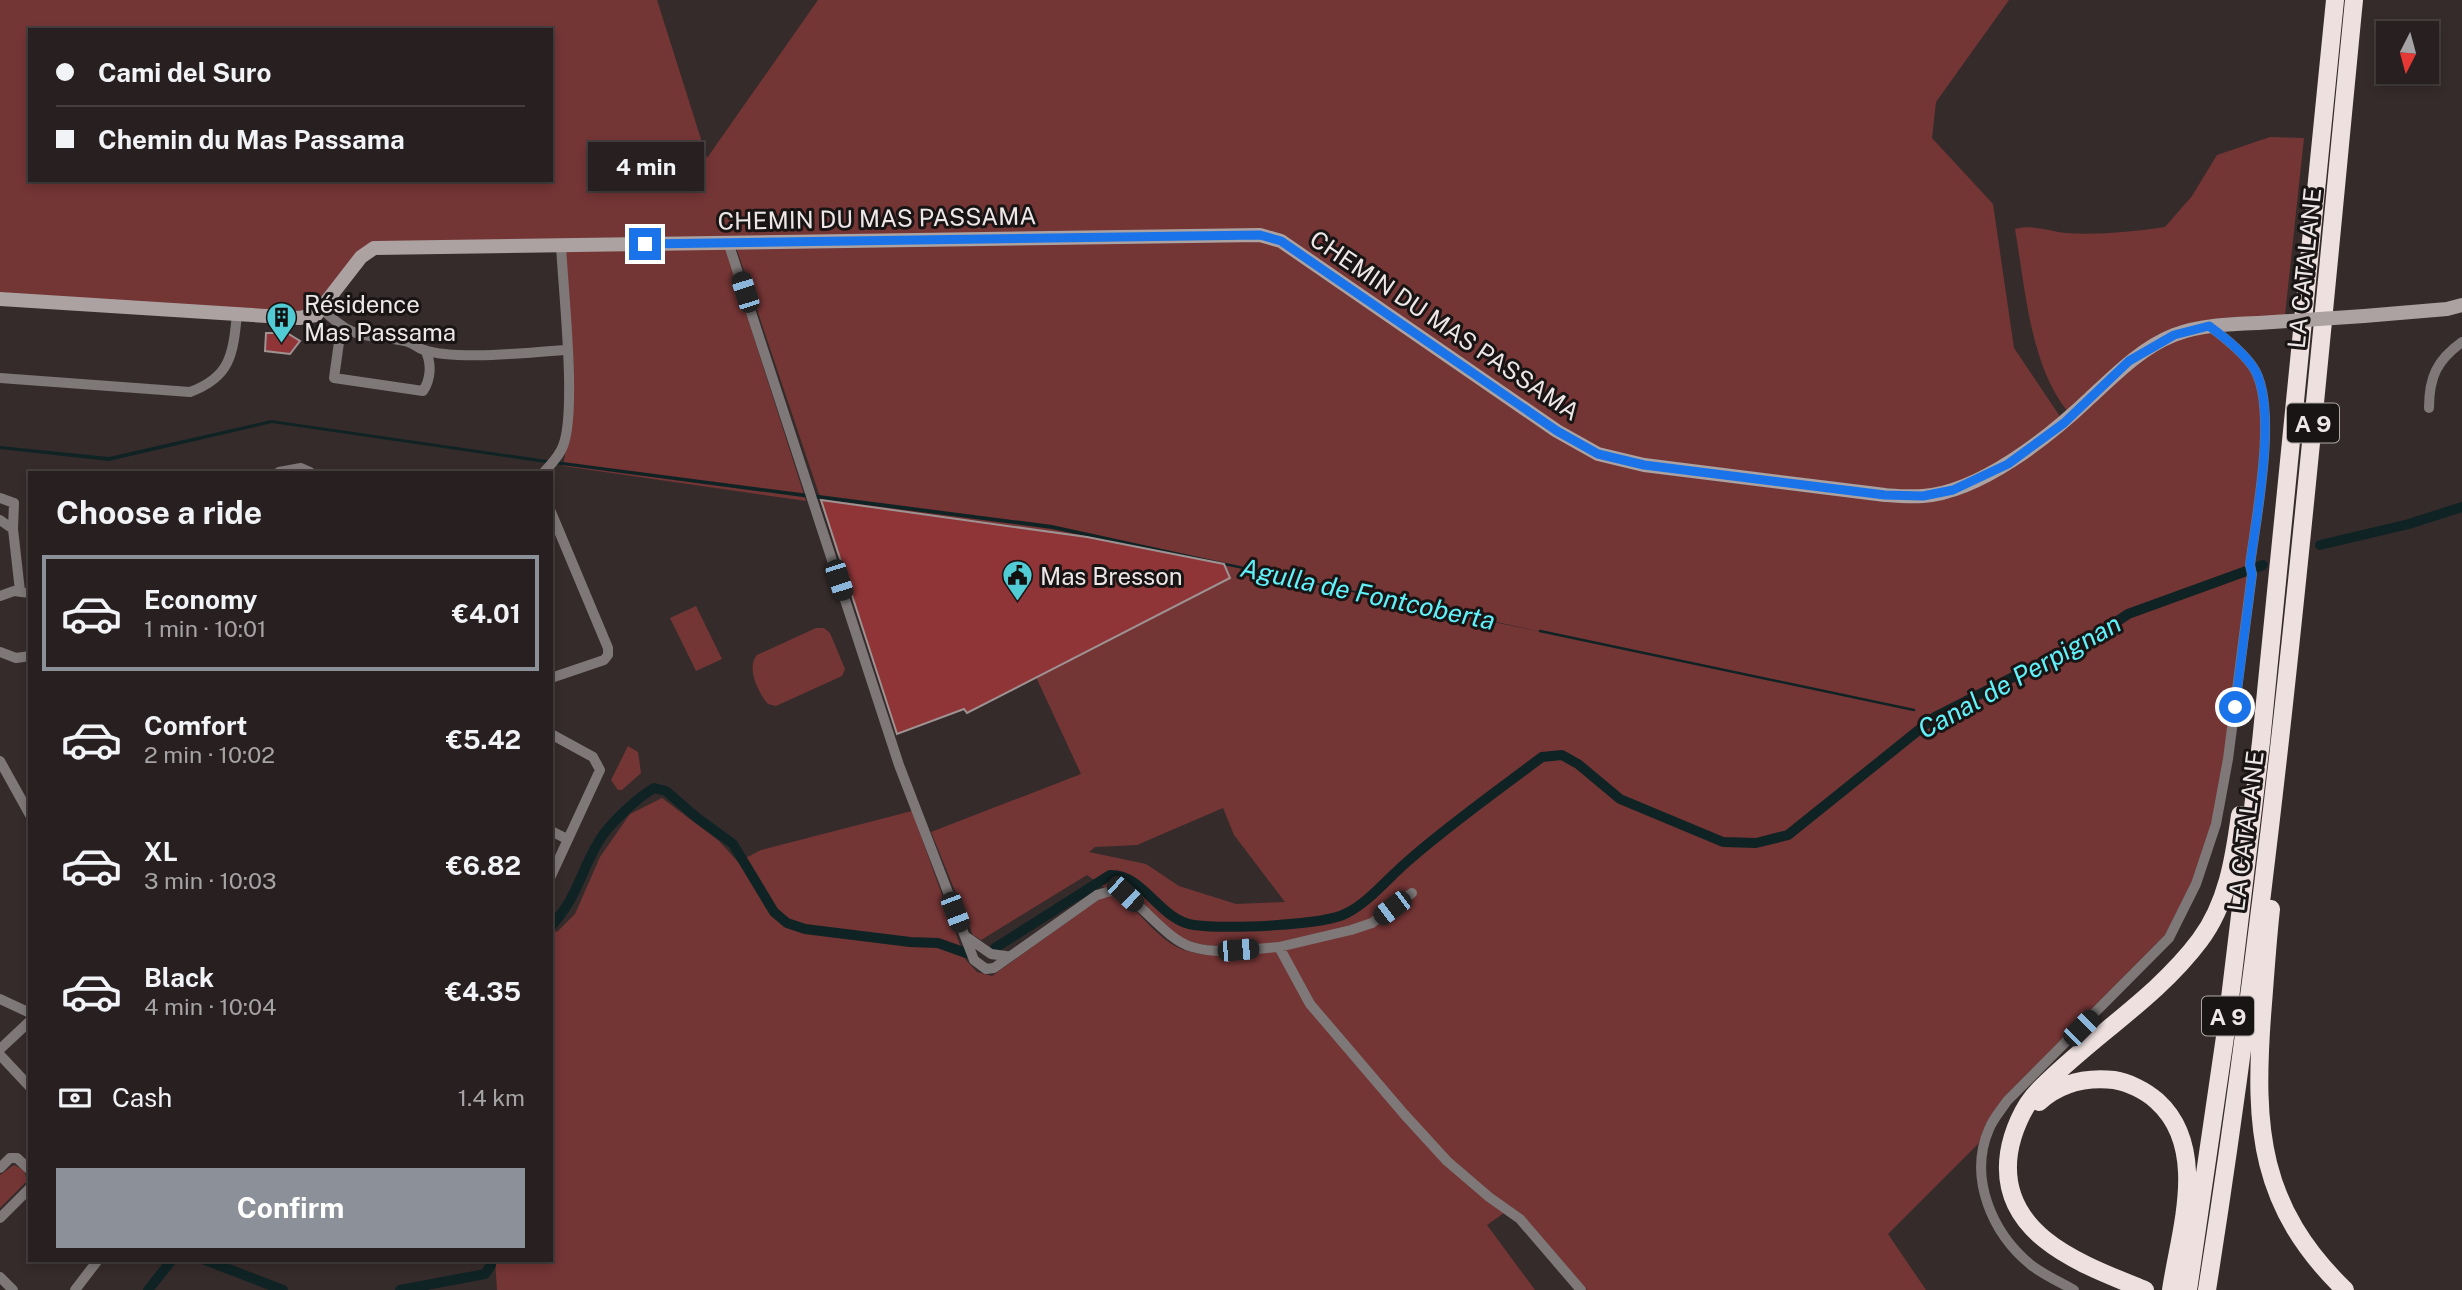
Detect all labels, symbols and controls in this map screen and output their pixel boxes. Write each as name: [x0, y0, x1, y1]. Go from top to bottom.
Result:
north arrow: [2376, 21, 2440, 84]
map controls: [2376, 21, 2439, 84]
text: Cami del Suro: [98, 57, 271, 88]
text: Chemin du Mas Passama: [98, 124, 405, 155]
callout: 4 min: [587, 142, 703, 191]
text: 4 min: [616, 153, 676, 180]
street label: LA CATALANE: [2282, 186, 2326, 350]
street label: CHEMIN DU MAS PASSAMA: [717, 201, 1037, 235]
street label: CHEMIN DU MAS PASSAMA: [1305, 224, 1585, 426]
route end: [629, 228, 661, 260]
car: [729, 269, 762, 315]
place label: Résidence Mas Passama: [304, 290, 456, 346]
building icon: Résidence Mas Passama: [264, 301, 298, 345]
road number: A 9: [2287, 404, 2339, 442]
text: Choose a ride: [56, 494, 262, 531]
water label: Agulla de Fontcoberta: [1238, 552, 1498, 636]
car: [823, 557, 856, 603]
public building icon: Mas Bresson: [1000, 559, 1034, 603]
place label: Mas Bresson: [1040, 562, 1183, 590]
icon: car: [60, 582, 123, 645]
text: Economy: [144, 584, 257, 615]
text: €4.01: [452, 598, 521, 629]
water label: Canal de Perpignan: [1912, 607, 2126, 745]
text: 1 min · 10:01: [144, 615, 266, 642]
route start: [2219, 691, 2251, 723]
icon: car: [60, 708, 123, 771]
text: Comfort: [144, 710, 247, 741]
text: €5.42: [446, 724, 521, 755]
text: 2 min · 10:02: [144, 741, 275, 768]
street label: LA CATALANE: [2221, 749, 2269, 913]
icon: car: [60, 834, 123, 897]
text: XL: [144, 836, 178, 867]
text: €6.82: [446, 850, 521, 881]
text: 3 min · 10:03: [144, 867, 276, 894]
car: [1103, 872, 1148, 916]
car: [1369, 887, 1416, 929]
car: [938, 889, 973, 935]
car: [1217, 938, 1260, 962]
icon: car: [60, 960, 123, 1023]
text: Black: [144, 962, 214, 993]
text: €4.35: [445, 976, 521, 1007]
text: 4 min · 10:04: [144, 993, 276, 1020]
road number: A 9: [2202, 996, 2254, 1036]
car: [2059, 1006, 2104, 1050]
icon: cash: [56, 1079, 94, 1117]
text: Cash: [112, 1082, 172, 1113]
text: 1.4 km: [458, 1084, 525, 1111]
button: Confirm: [56, 1168, 525, 1248]

